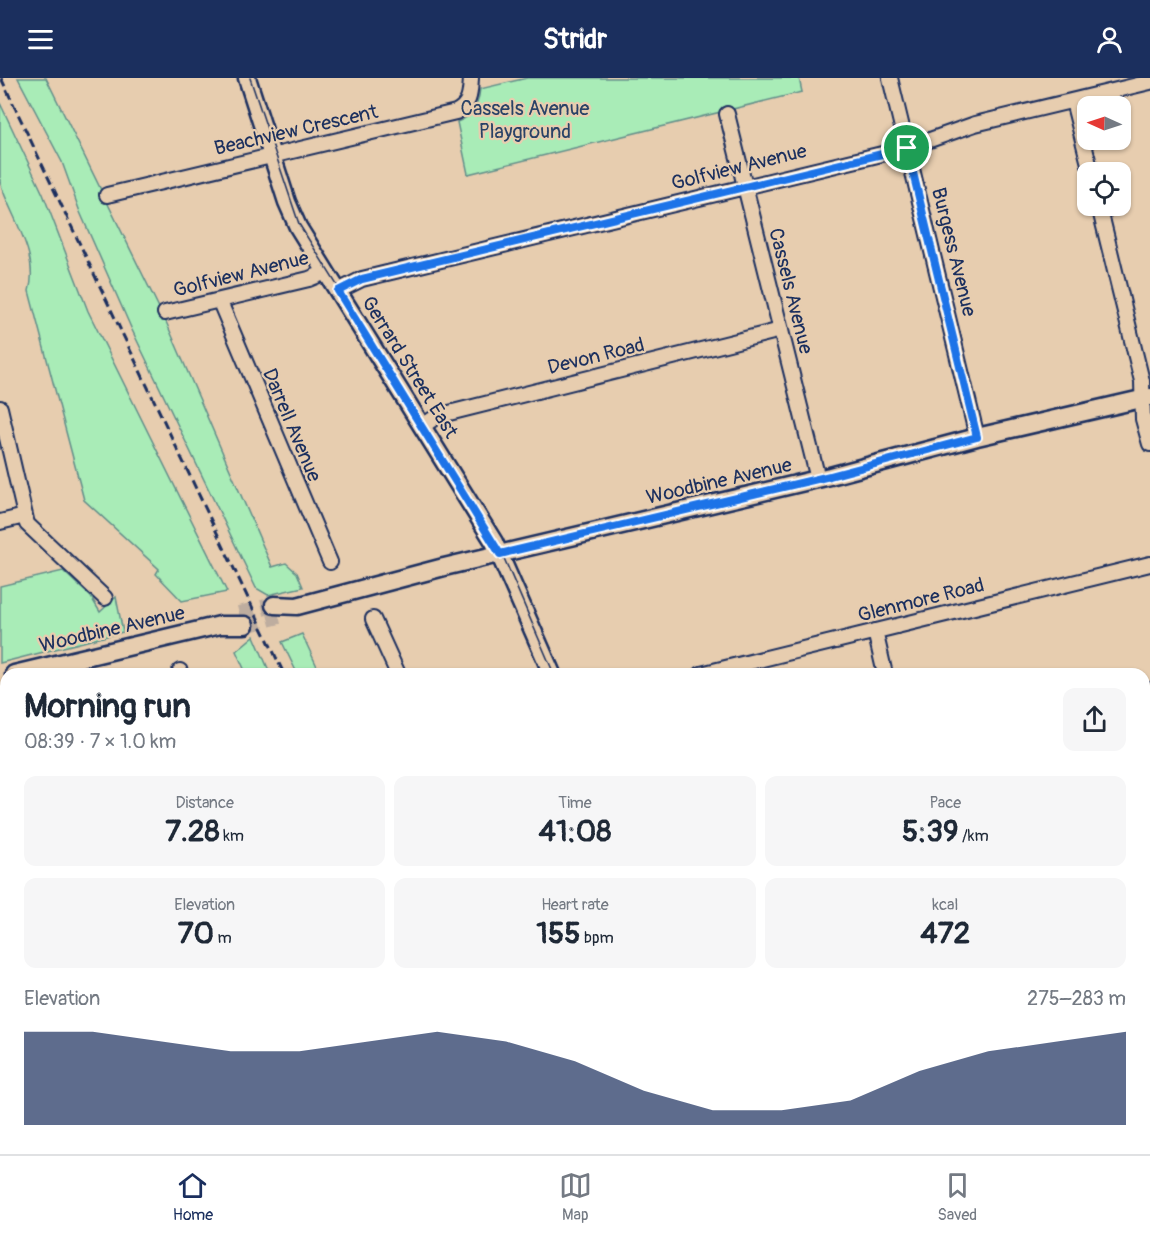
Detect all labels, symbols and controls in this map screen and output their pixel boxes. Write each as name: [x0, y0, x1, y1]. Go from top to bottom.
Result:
icon: menu: [24, 23, 57, 56]
text: Stridr: [543, 23, 607, 56]
icon: person: [1093, 23, 1126, 56]
park label: Cassels Avenue Playground: [461, 96, 590, 144]
north arrow: [1077, 96, 1131, 150]
map controls: [1077, 96, 1131, 216]
street label: Beachview Crescent: [212, 99, 381, 161]
pin: [881, 122, 932, 173]
icon: arrive: [890, 131, 923, 164]
street label: Golfview Avenue: [669, 138, 809, 196]
button: locate: [1077, 162, 1131, 216]
street label: Burgess Avenue: [926, 185, 982, 319]
street label: Cassels Avenue: [763, 225, 819, 357]
street label: Golfview Avenue: [171, 245, 311, 303]
street label: Gerrard Street East: [356, 291, 464, 443]
street label: Devon Road: [545, 332, 647, 380]
street label: Darrell Avenue: [257, 364, 327, 486]
street label: Woodbine Avenue: [644, 452, 794, 510]
street label: Glenmore Road: [855, 572, 987, 628]
street label: Woodbine Avenue: [37, 600, 187, 658]
text: Morning run: [24, 686, 191, 727]
button: share: [1063, 688, 1126, 751]
text: 08:39 · 7 × 1.0 km: [24, 729, 176, 754]
text: Distance: [175, 793, 234, 813]
text: Time: [558, 793, 592, 813]
text: Pace: [930, 793, 961, 813]
text: 7.28: [165, 813, 220, 850]
text: 41:08: [539, 813, 611, 850]
text: 5:39: [902, 813, 959, 850]
text: km: [220, 826, 244, 846]
text: /km: [959, 826, 989, 846]
text: Elevation: [174, 895, 235, 915]
text: Heart rate: [541, 895, 609, 915]
text: kcal: [932, 895, 958, 915]
text: 70: [178, 915, 214, 952]
text: 155: [536, 915, 581, 952]
text: 472: [920, 915, 970, 952]
text: m: [214, 928, 232, 948]
text: bpm: [581, 928, 614, 948]
text: Elevation: [24, 986, 100, 1011]
text: 275–283 m: [1027, 986, 1126, 1011]
tab: Home: [173, 1169, 213, 1225]
tab: Map: [559, 1169, 592, 1225]
tab: Saved: [937, 1169, 977, 1225]

